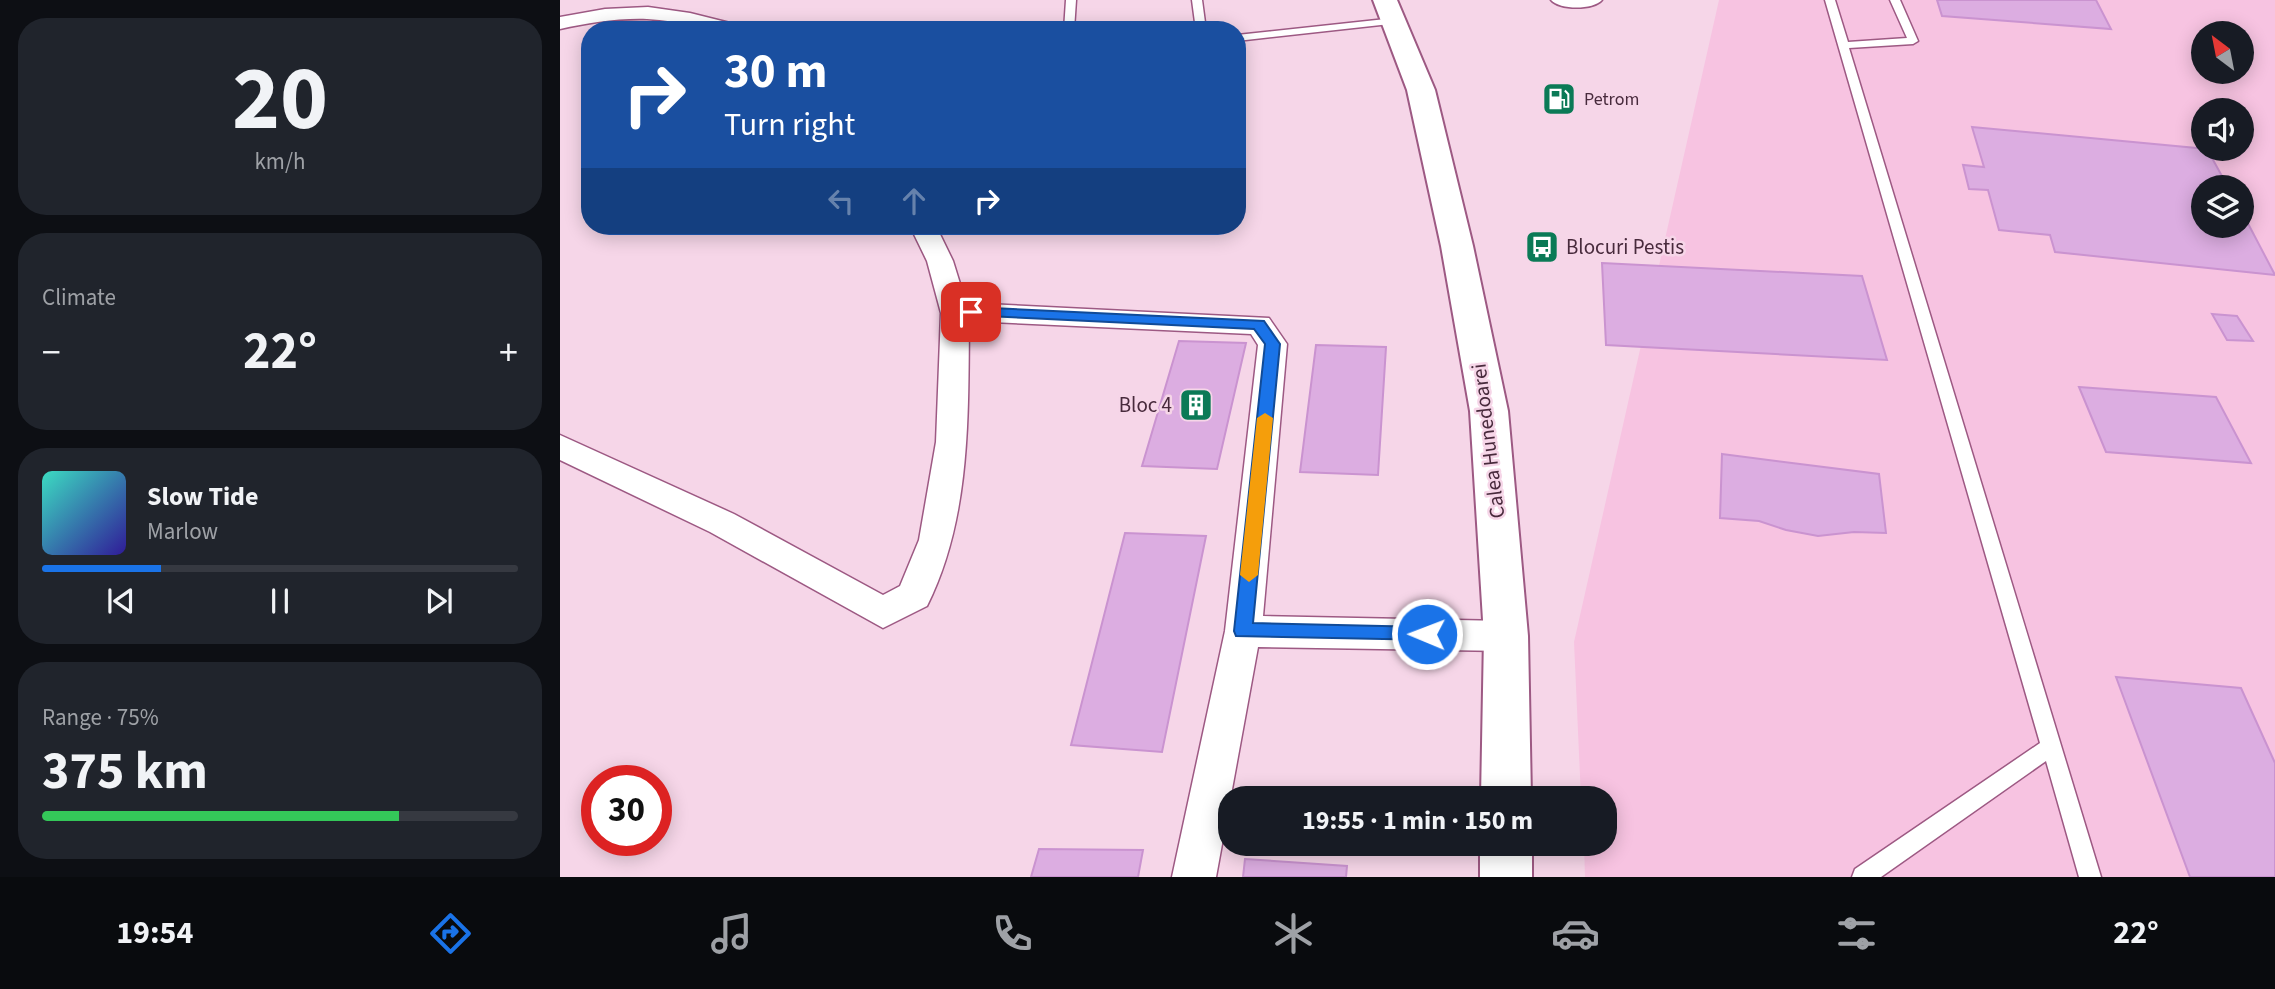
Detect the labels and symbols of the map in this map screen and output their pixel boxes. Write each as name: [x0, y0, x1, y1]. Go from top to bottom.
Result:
north arrow: [2191, 21, 2254, 84]
fuel station icon: Petrom: [1540, 80, 1578, 118]
place label: Petrom: [1584, 87, 1639, 112]
bus stop icon: Blocuri Pestis: [1523, 228, 1561, 266]
place label: Blocuri Pestis: [1566, 232, 1684, 262]
pin: [941, 282, 1001, 342]
street label: Calea Hunedoarei: [1464, 362, 1512, 520]
building icon: Bloc 4: [1177, 386, 1215, 424]
place label: Bloc 4: [1119, 390, 1172, 420]
position arrow: [1390, 597, 1464, 671]
speed limit sign: 30: [581, 765, 672, 856]

